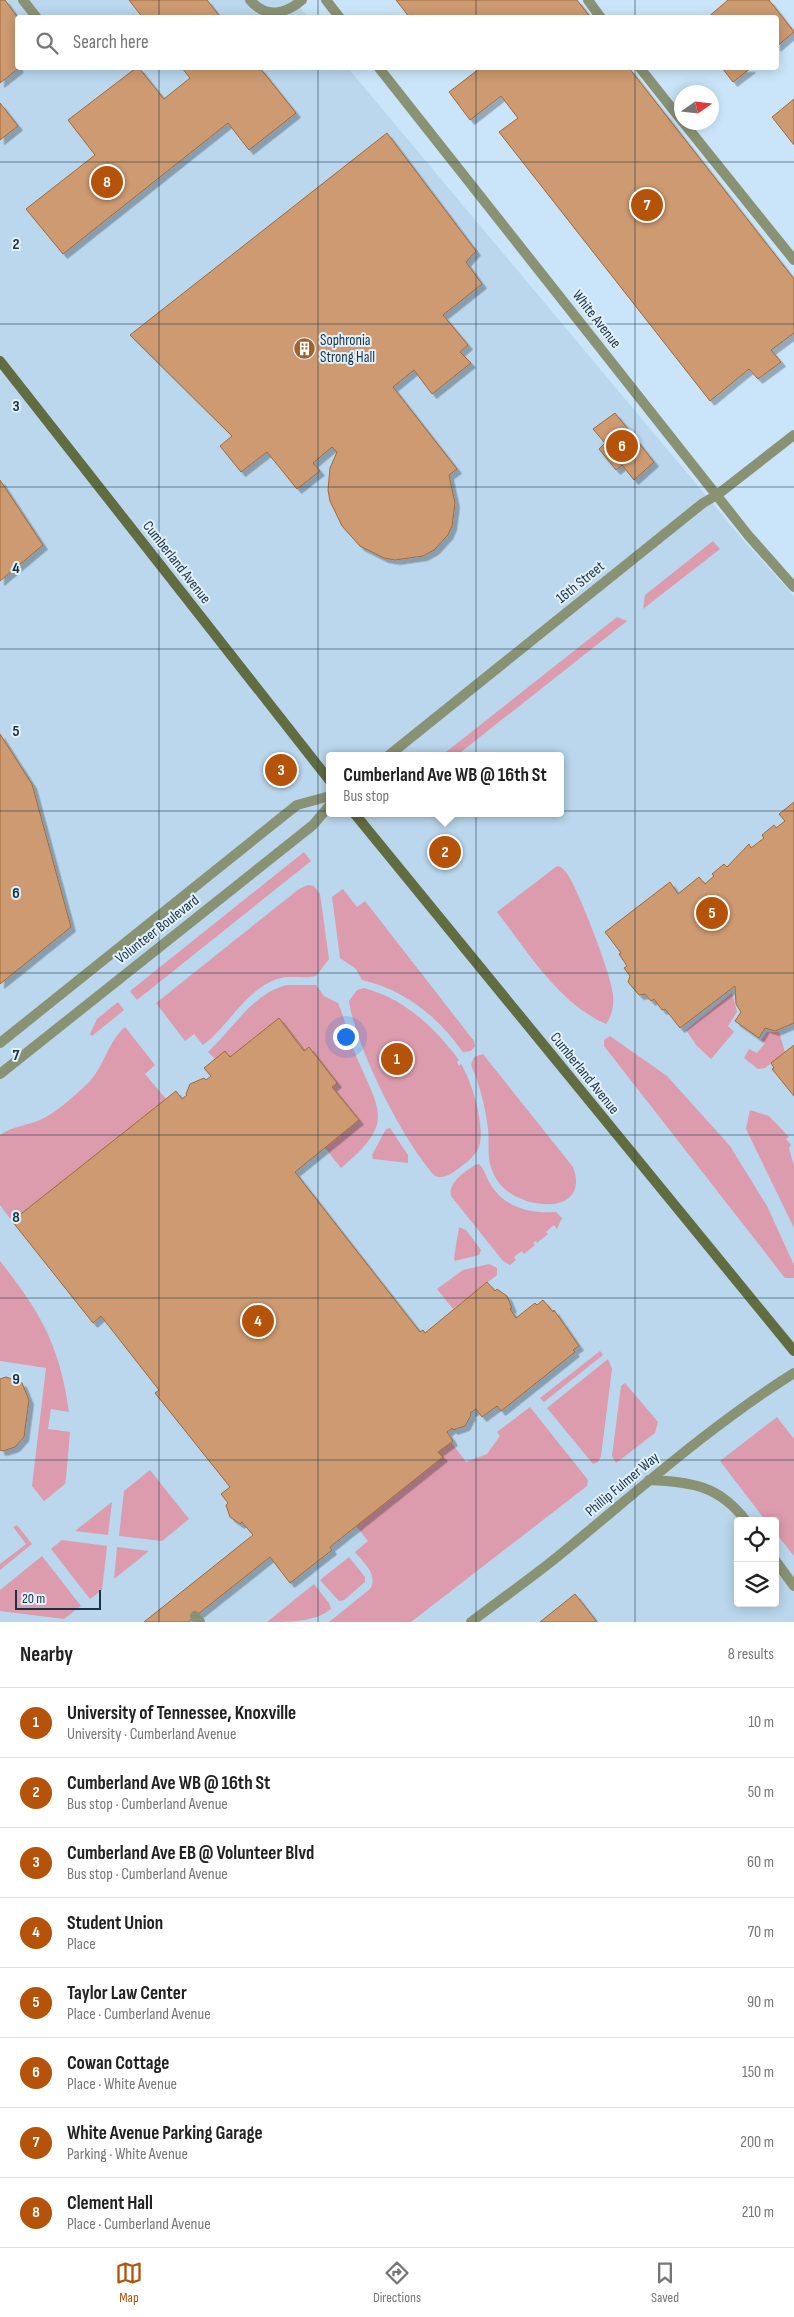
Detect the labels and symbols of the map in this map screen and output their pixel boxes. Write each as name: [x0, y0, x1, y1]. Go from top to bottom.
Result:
north arrow: [674, 85, 719, 130]
pin: 8: [91, 163, 123, 201]
pin: 7: [631, 186, 663, 224]
text: 2: [12, 235, 20, 254]
street label: White Avenue: [568, 286, 625, 352]
place label: Sophronia Strong Hall: [320, 331, 375, 367]
building icon: Sophronia Strong Hall: [292, 337, 316, 361]
text: 3: [12, 397, 20, 416]
pin: 6: [606, 427, 638, 465]
street label: Cumberland Avenue: [138, 517, 215, 608]
street label: 16th Street: [552, 557, 609, 608]
text: 4: [12, 559, 20, 578]
text: 5: [12, 722, 20, 741]
pin: 3: [265, 751, 297, 789]
pin: 2: [429, 833, 461, 871]
text: 6: [12, 884, 20, 903]
street label: Volunteer Boulevard: [112, 891, 203, 968]
pin: 5: [696, 894, 728, 932]
your location: [333, 1024, 359, 1050]
street label: Cumberland Avenue: [546, 1028, 623, 1118]
pin: 1: [381, 1040, 413, 1078]
text: 7: [13, 1046, 20, 1065]
text: 8: [12, 1208, 20, 1227]
pin: 4: [242, 1302, 274, 1340]
text: 9: [12, 1370, 20, 1389]
street label: Phillip Fulmer Way: [581, 1448, 663, 1521]
scale bar: [15, 1587, 101, 1610]

